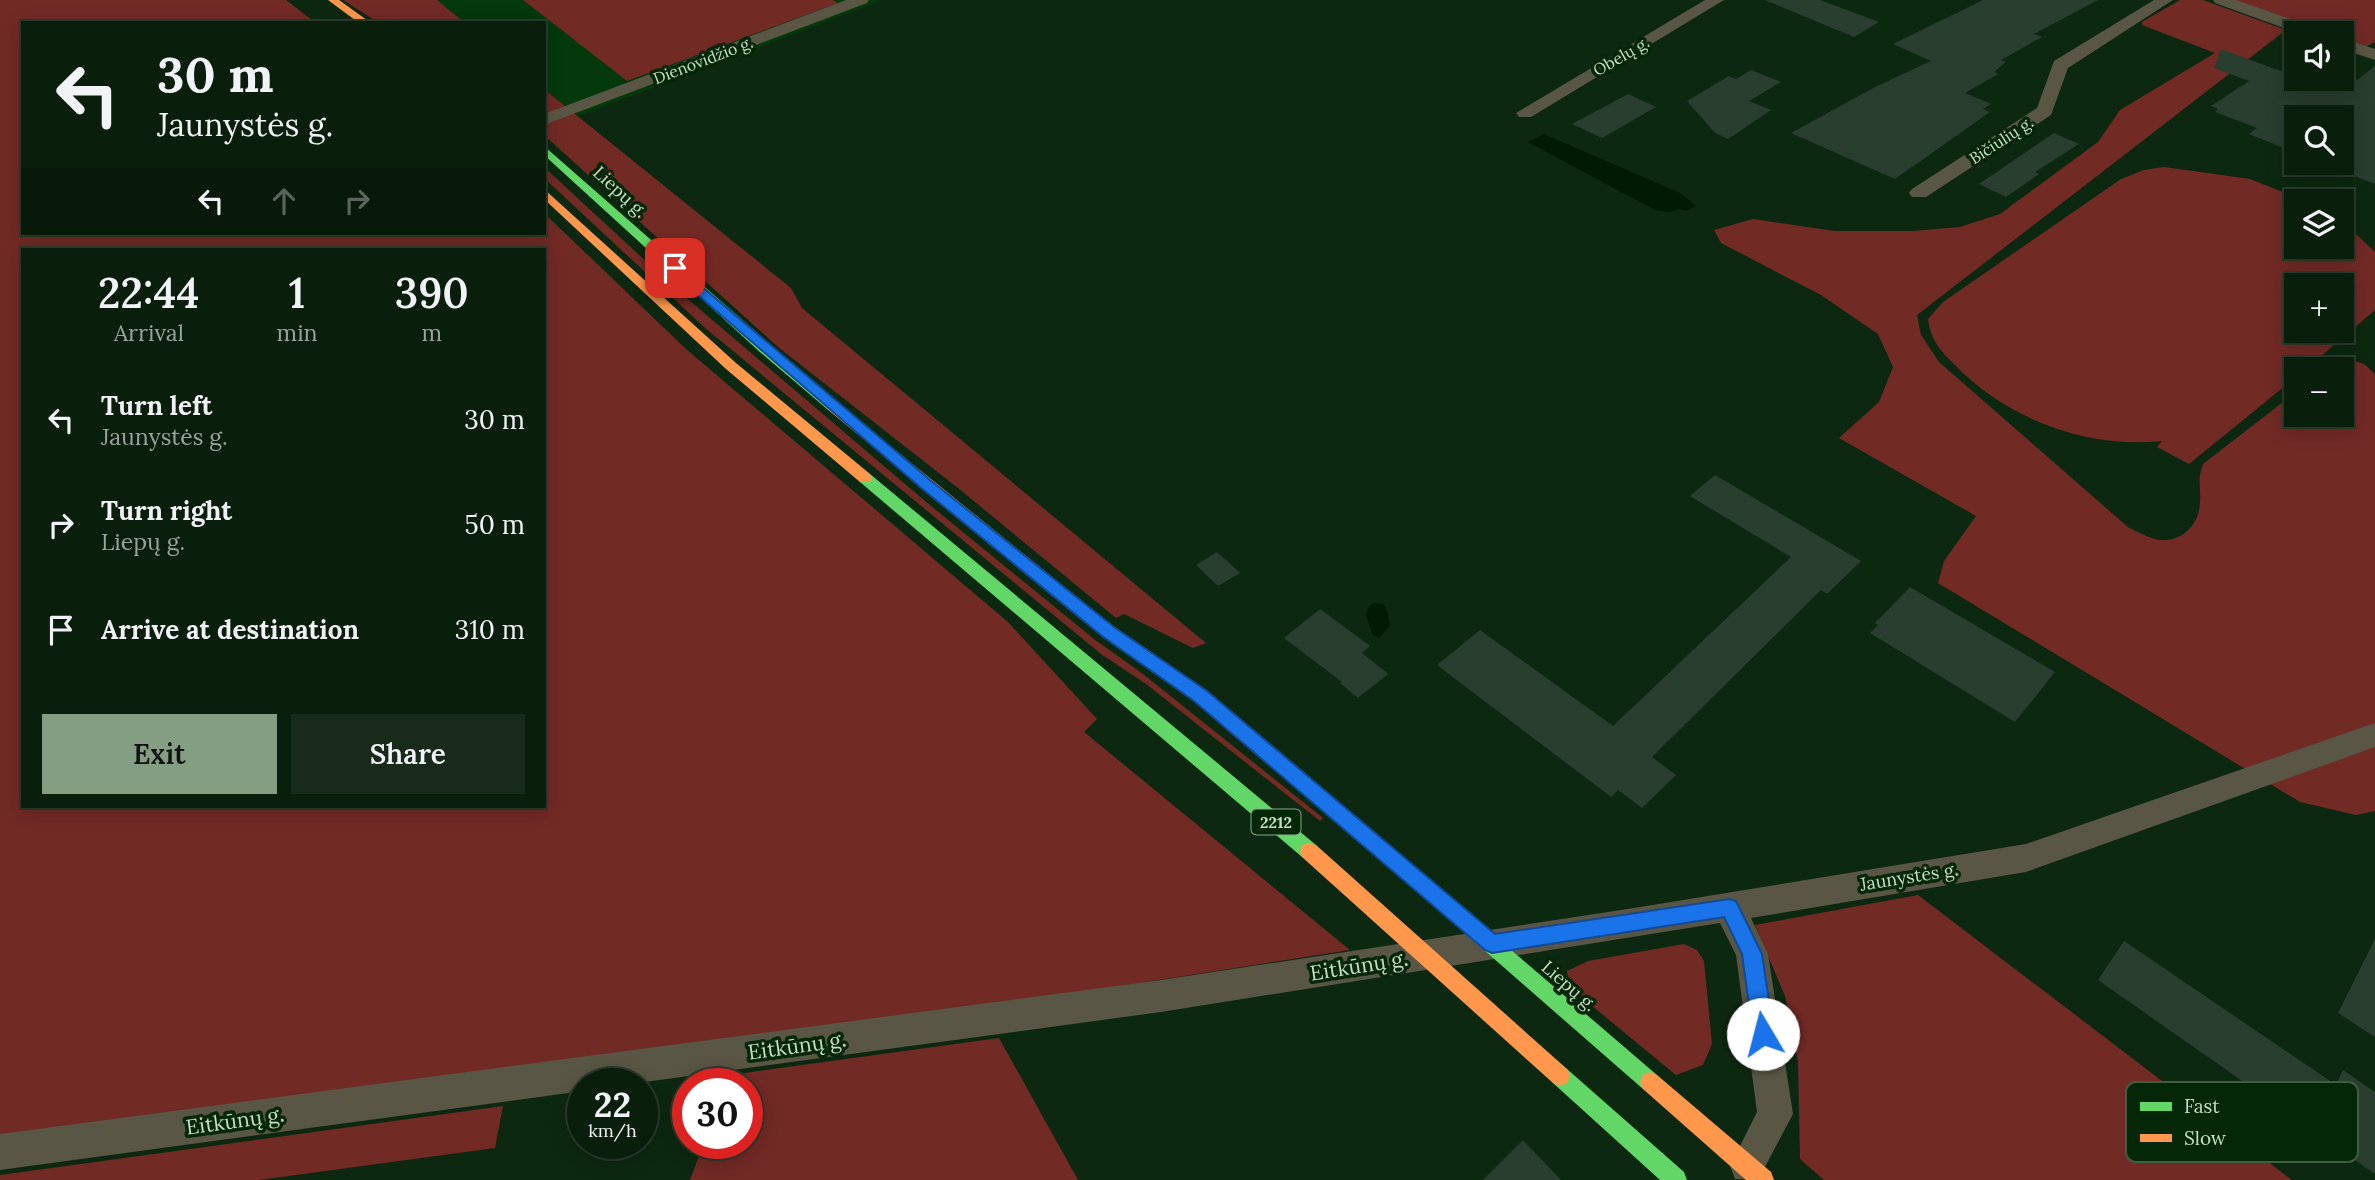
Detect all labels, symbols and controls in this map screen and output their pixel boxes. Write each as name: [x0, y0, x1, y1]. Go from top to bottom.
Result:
map controls: [2284, 21, 2354, 427]
button: sound: [2284, 21, 2354, 91]
street label: Dienovidžio g.: [650, 32, 756, 88]
street label: Obelų g.: [1589, 32, 1653, 80]
text: 30 m: [157, 43, 274, 105]
icon: left: [42, 49, 133, 140]
text: Jaunystės g.: [157, 104, 333, 145]
button: search: [2284, 105, 2354, 175]
street label: Bičiulių g.: [1965, 112, 2037, 168]
street label: Liepų g.: [588, 161, 652, 222]
icon: left: [192, 182, 230, 220]
icon: ahead: [265, 182, 303, 220]
icon: right: [338, 182, 376, 220]
button: layers: [2284, 189, 2354, 259]
pin: [645, 238, 705, 298]
icon: arrive: [656, 249, 694, 287]
text: 22:44: [98, 266, 200, 320]
text: 1: [289, 266, 305, 320]
text: 390: [395, 266, 469, 320]
button: +: [2284, 273, 2354, 343]
text: Arrival: [114, 318, 184, 347]
text: min: [277, 318, 318, 347]
text: m: [421, 318, 442, 347]
button: −: [2284, 357, 2354, 427]
text: Turn left: [101, 389, 212, 422]
icon: left: [42, 401, 80, 439]
text: 30 m: [464, 403, 525, 436]
text: Jaunystės g.: [101, 422, 228, 451]
text: Turn right: [101, 494, 232, 527]
icon: right: [42, 506, 80, 544]
text: 50 m: [465, 508, 525, 541]
text: Liepų g.: [101, 527, 185, 556]
icon: arrive: [42, 611, 80, 649]
text: Arrive at destination: [101, 613, 359, 646]
text: 310 m: [455, 613, 525, 646]
button: Exit: [42, 714, 277, 794]
button: Share: [291, 714, 525, 794]
road number: 2212: [1252, 810, 1300, 834]
street label: Jaunystės g.: [1857, 857, 1960, 896]
street label: Eitkūnų g.: [1308, 944, 1410, 987]
street label: Liepų g.: [1537, 955, 1602, 1016]
position arrow: [1726, 997, 1800, 1071]
street label: Eitkūnų g.: [746, 1025, 848, 1066]
speed limit sign: 30: [672, 1068, 763, 1159]
text: 22: [594, 1082, 631, 1127]
legend: [2126, 1082, 2358, 1162]
text: Fast: [2184, 1094, 2220, 1118]
street label: Eitkūnų g.: [184, 1100, 286, 1141]
text: km/h: [588, 1119, 637, 1142]
text: Slow: [2184, 1126, 2227, 1150]

